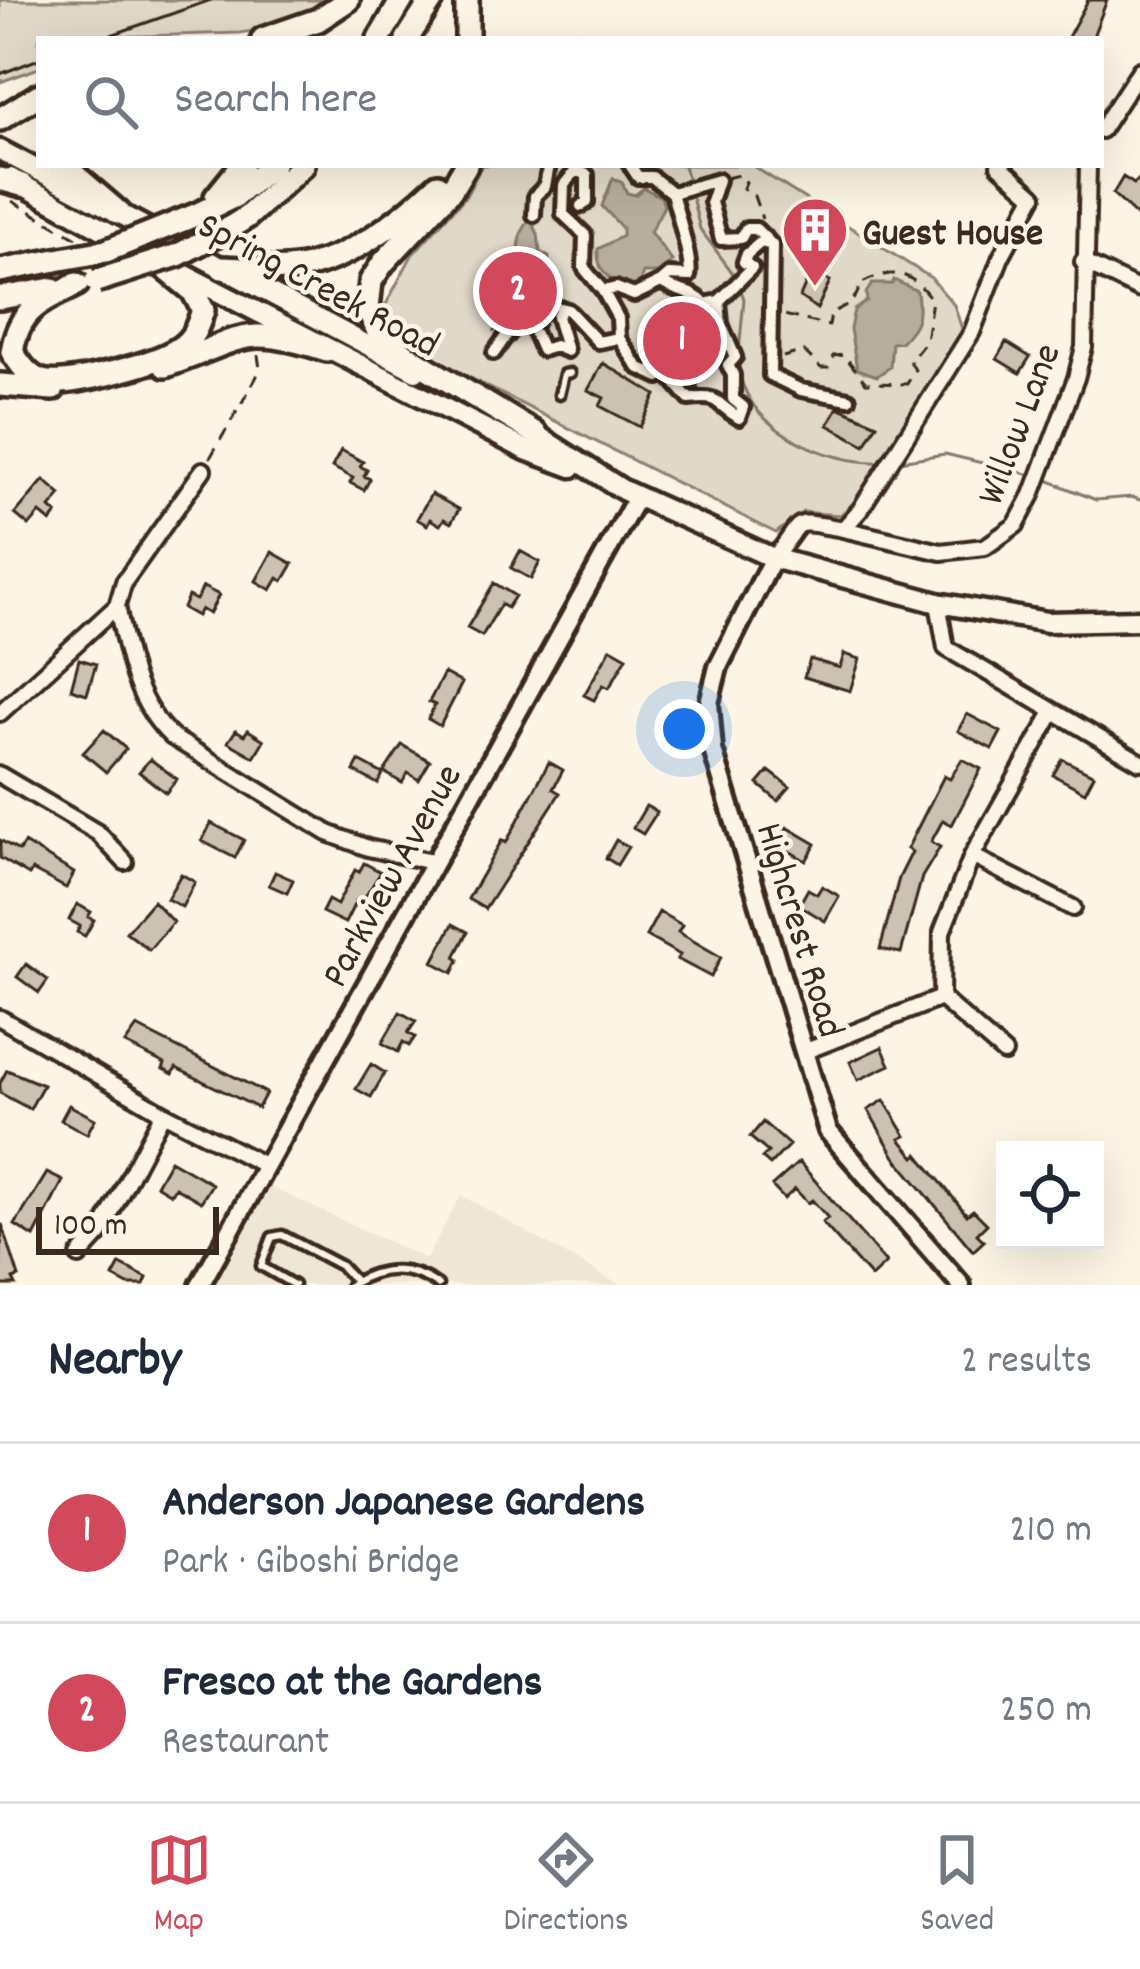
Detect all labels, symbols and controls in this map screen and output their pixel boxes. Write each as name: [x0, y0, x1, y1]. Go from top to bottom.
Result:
search box: [36, 36, 1104, 168]
icon: search: [78, 69, 144, 135]
text: Search here: [174, 70, 377, 134]
building icon: Guest House: [780, 195, 850, 289]
street label: Spring Creek Road: [186, 201, 448, 375]
place label: Guest House: [862, 209, 1043, 264]
pin: 2: [479, 246, 557, 336]
pin: 1: [643, 296, 721, 386]
street label: Willow Lane: [966, 337, 1078, 514]
your location: [654, 699, 714, 759]
street label: Parkview Avenue: [311, 755, 479, 999]
street label: Highcrest Road: [738, 817, 856, 1045]
map controls: [996, 1141, 1104, 1249]
button: locate: [996, 1141, 1104, 1249]
scale bar: [36, 1201, 219, 1254]
text: 100 m: [54, 1204, 127, 1251]
text: Nearby: [48, 1327, 181, 1399]
text: 2 results: [961, 1336, 1092, 1391]
text: Anderson Japanese Gardens: [162, 1473, 645, 1537]
text: 1: [83, 1505, 91, 1560]
text: 210 m: [1009, 1505, 1092, 1560]
text: Park · Giboshi Bridge: [162, 1537, 459, 1592]
text: Fresco at the Gardens: [162, 1653, 542, 1717]
text: 2: [78, 1685, 96, 1740]
text: 250 m: [1000, 1685, 1092, 1740]
text: Restaurant: [162, 1717, 329, 1772]
tab: Map: [146, 1827, 212, 1946]
tab: Directions: [504, 1827, 629, 1946]
tab: Saved: [920, 1827, 994, 1946]

